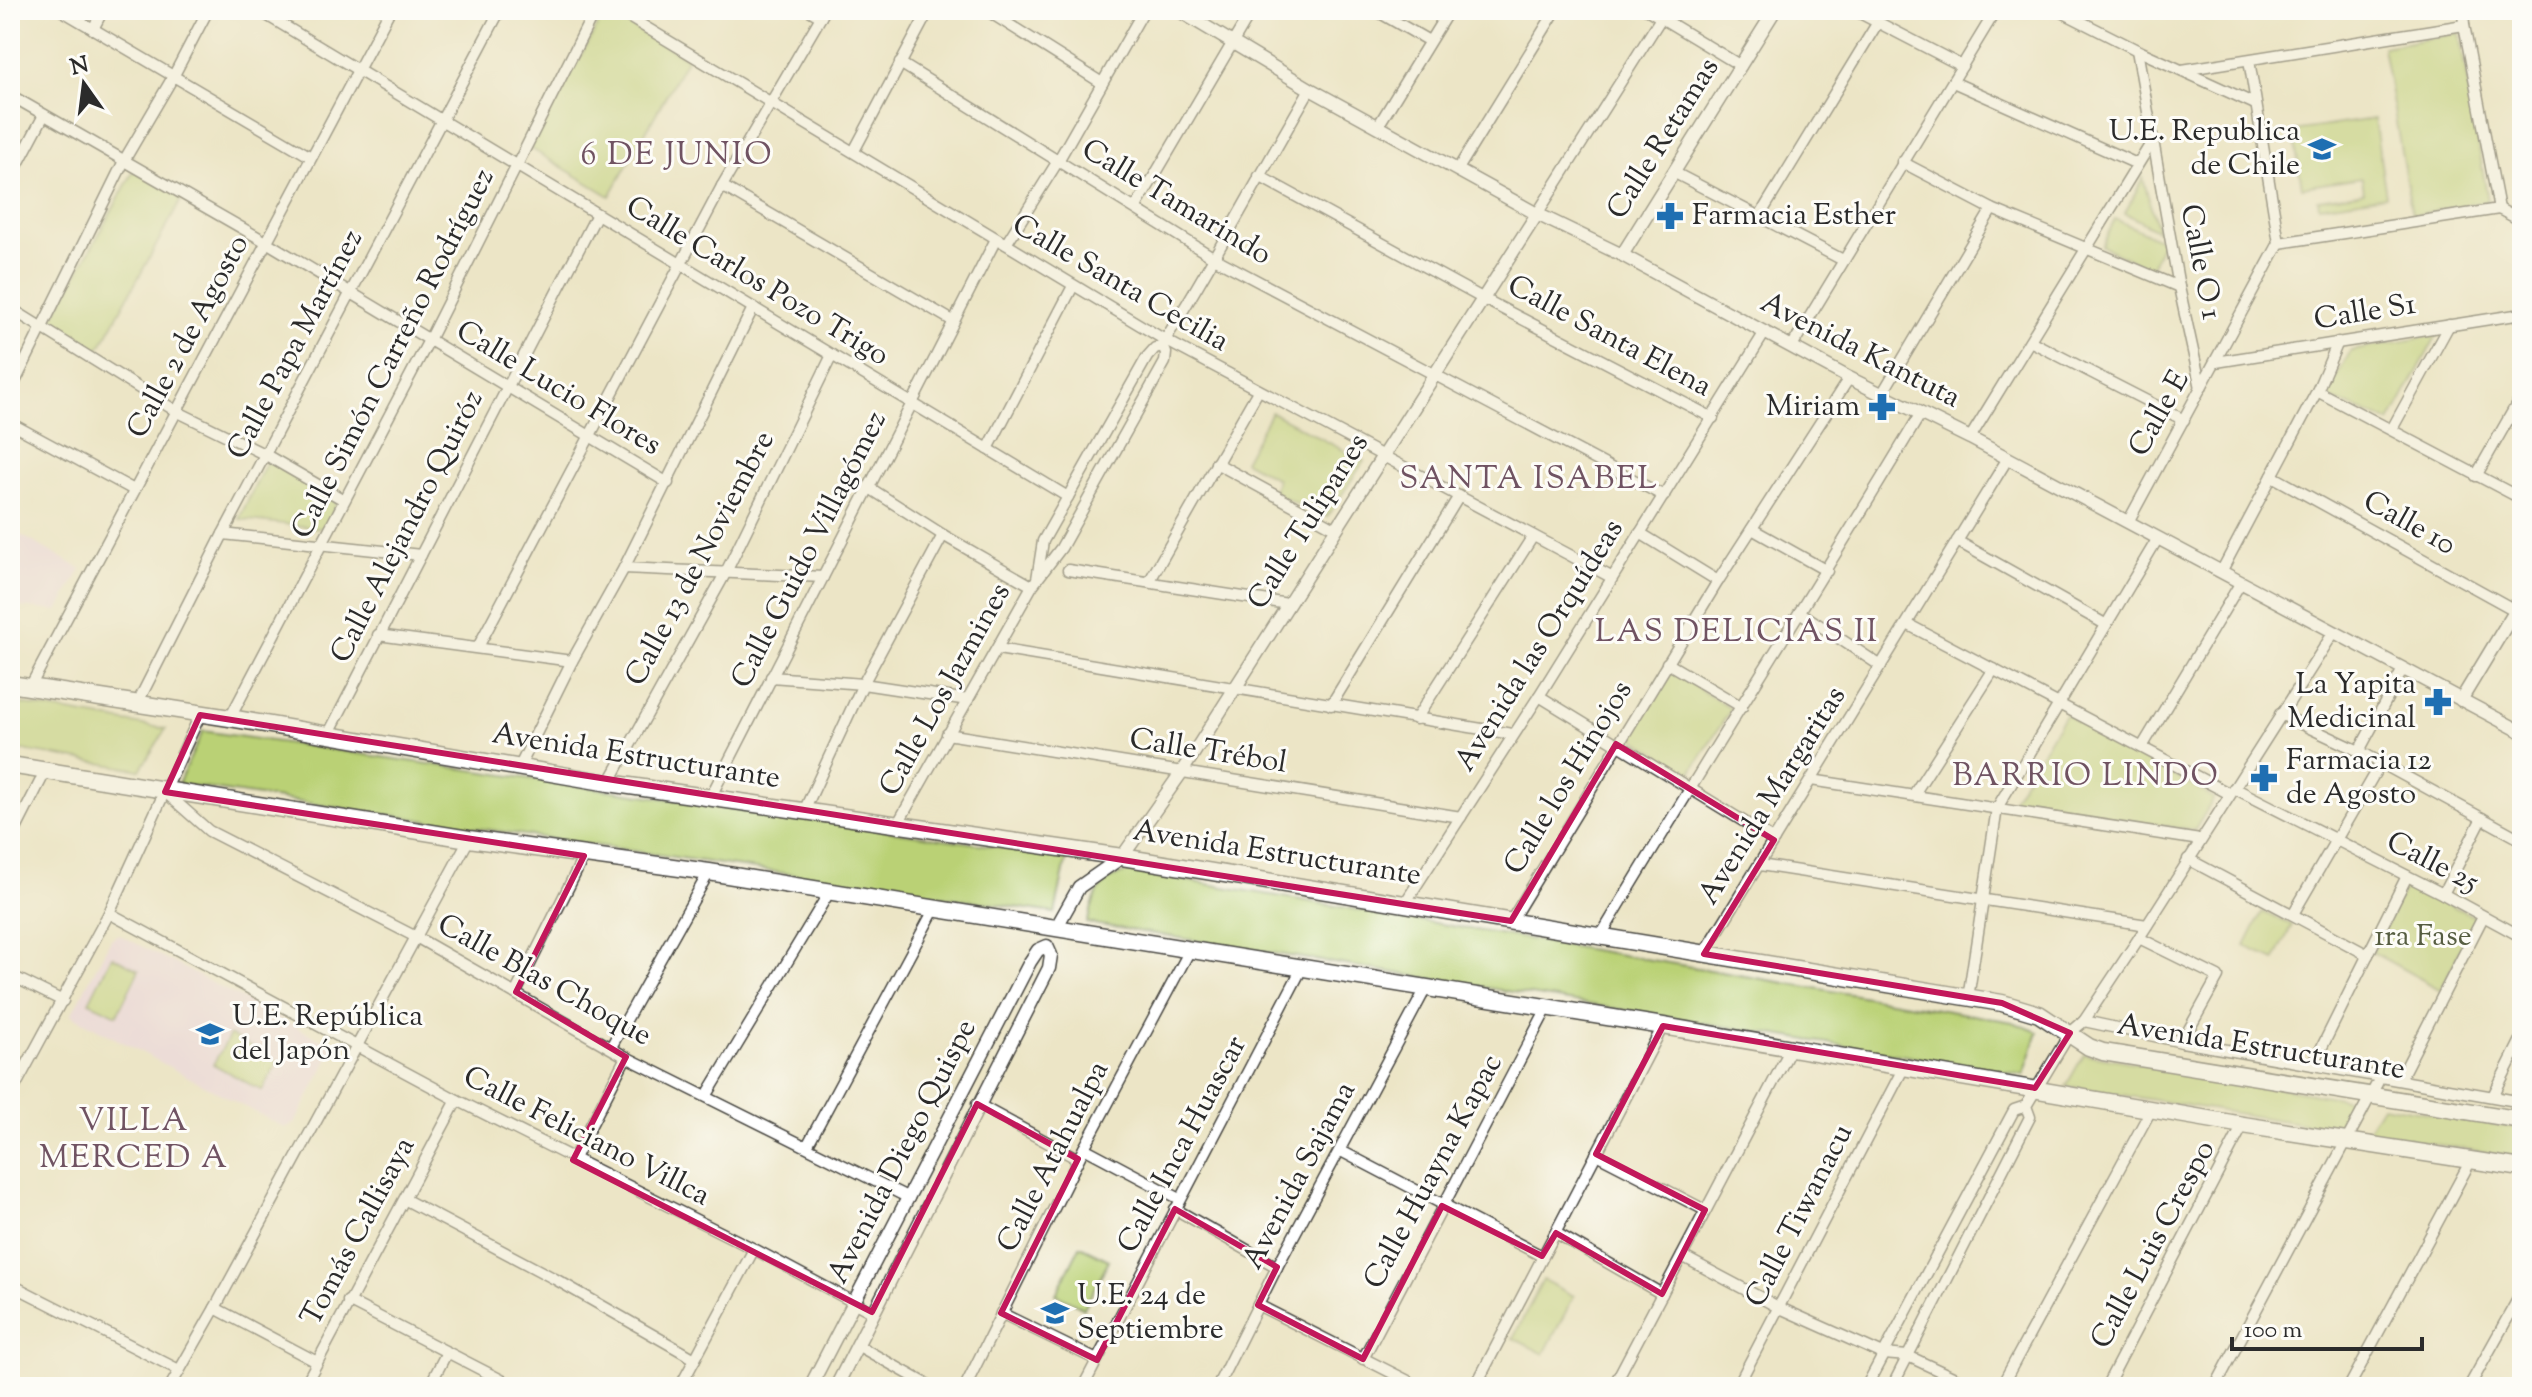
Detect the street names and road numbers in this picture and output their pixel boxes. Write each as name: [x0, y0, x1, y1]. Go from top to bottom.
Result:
street label: Calle Retamas: [1597, 50, 1731, 228]
street label: Calle Tamarindo: [1073, 129, 1279, 277]
street label: Calle Simón Carreño Rodríguez: [282, 161, 506, 547]
street label: Calle Carlos Pozo Trigo: [617, 186, 897, 378]
street label: Calle O 1: [2168, 201, 2232, 323]
street label: Calle Santa Cecilia: [1004, 204, 1237, 364]
street label: Calle Papa Martínez: [217, 222, 375, 468]
street label: Calle 2 de Agosto: [117, 228, 261, 446]
street label: Calle Santa Elena: [1499, 265, 1719, 409]
street label: Avenida Kantuta: [1752, 282, 1968, 420]
street label: Calle S1: [2311, 284, 2419, 342]
street label: Calle Lucio Flores: [447, 311, 669, 467]
street label: Calle E: [2119, 363, 2201, 465]
street label: Calle Alejandro Quiróz: [321, 383, 495, 671]
street label: Calle Guido Villagómez: [721, 404, 899, 696]
street label: Calle 13 de Noviembre: [615, 424, 787, 694]
street label: Calle Tulipanes: [1238, 426, 1380, 618]
street label: Calle 10: [2355, 481, 2463, 567]
street label: Avenida las Orquídeas: [1445, 511, 1635, 781]
street label: Calle Los Jazmines: [870, 576, 1022, 804]
street label: Calle los Hinojos: [1494, 673, 1644, 883]
street label: Avenida Margaritas: [1688, 678, 1858, 914]
street label: Avenida Estructurante: [489, 713, 783, 801]
street label: Calle Trébol: [1126, 718, 1290, 786]
street label: Avenida Estructurante: [1130, 810, 1424, 898]
street label: Calle 25: [2378, 821, 2486, 905]
street label: Calle Blas Choque: [429, 904, 659, 1058]
street label: Avenida Estructurante: [2114, 1004, 2408, 1092]
street label: Avenida Diego Quispe: [818, 1012, 988, 1292]
street label: Calle Inca Huascar: [1108, 1029, 1258, 1261]
street label: Calle Huayna Kapac: [1354, 1047, 1514, 1297]
street label: Calle Atahualpa: [987, 1054, 1121, 1260]
street label: Calle Feliciano Villca: [455, 1056, 717, 1218]
street label: Avenida Sajama: [1232, 1074, 1368, 1277]
street label: Calle Tiwanacu: [1735, 1117, 1865, 1315]
street label: Tomás Callisaya: [291, 1130, 427, 1334]
street label: Calle Luis Crespo: [2081, 1133, 2227, 1357]

